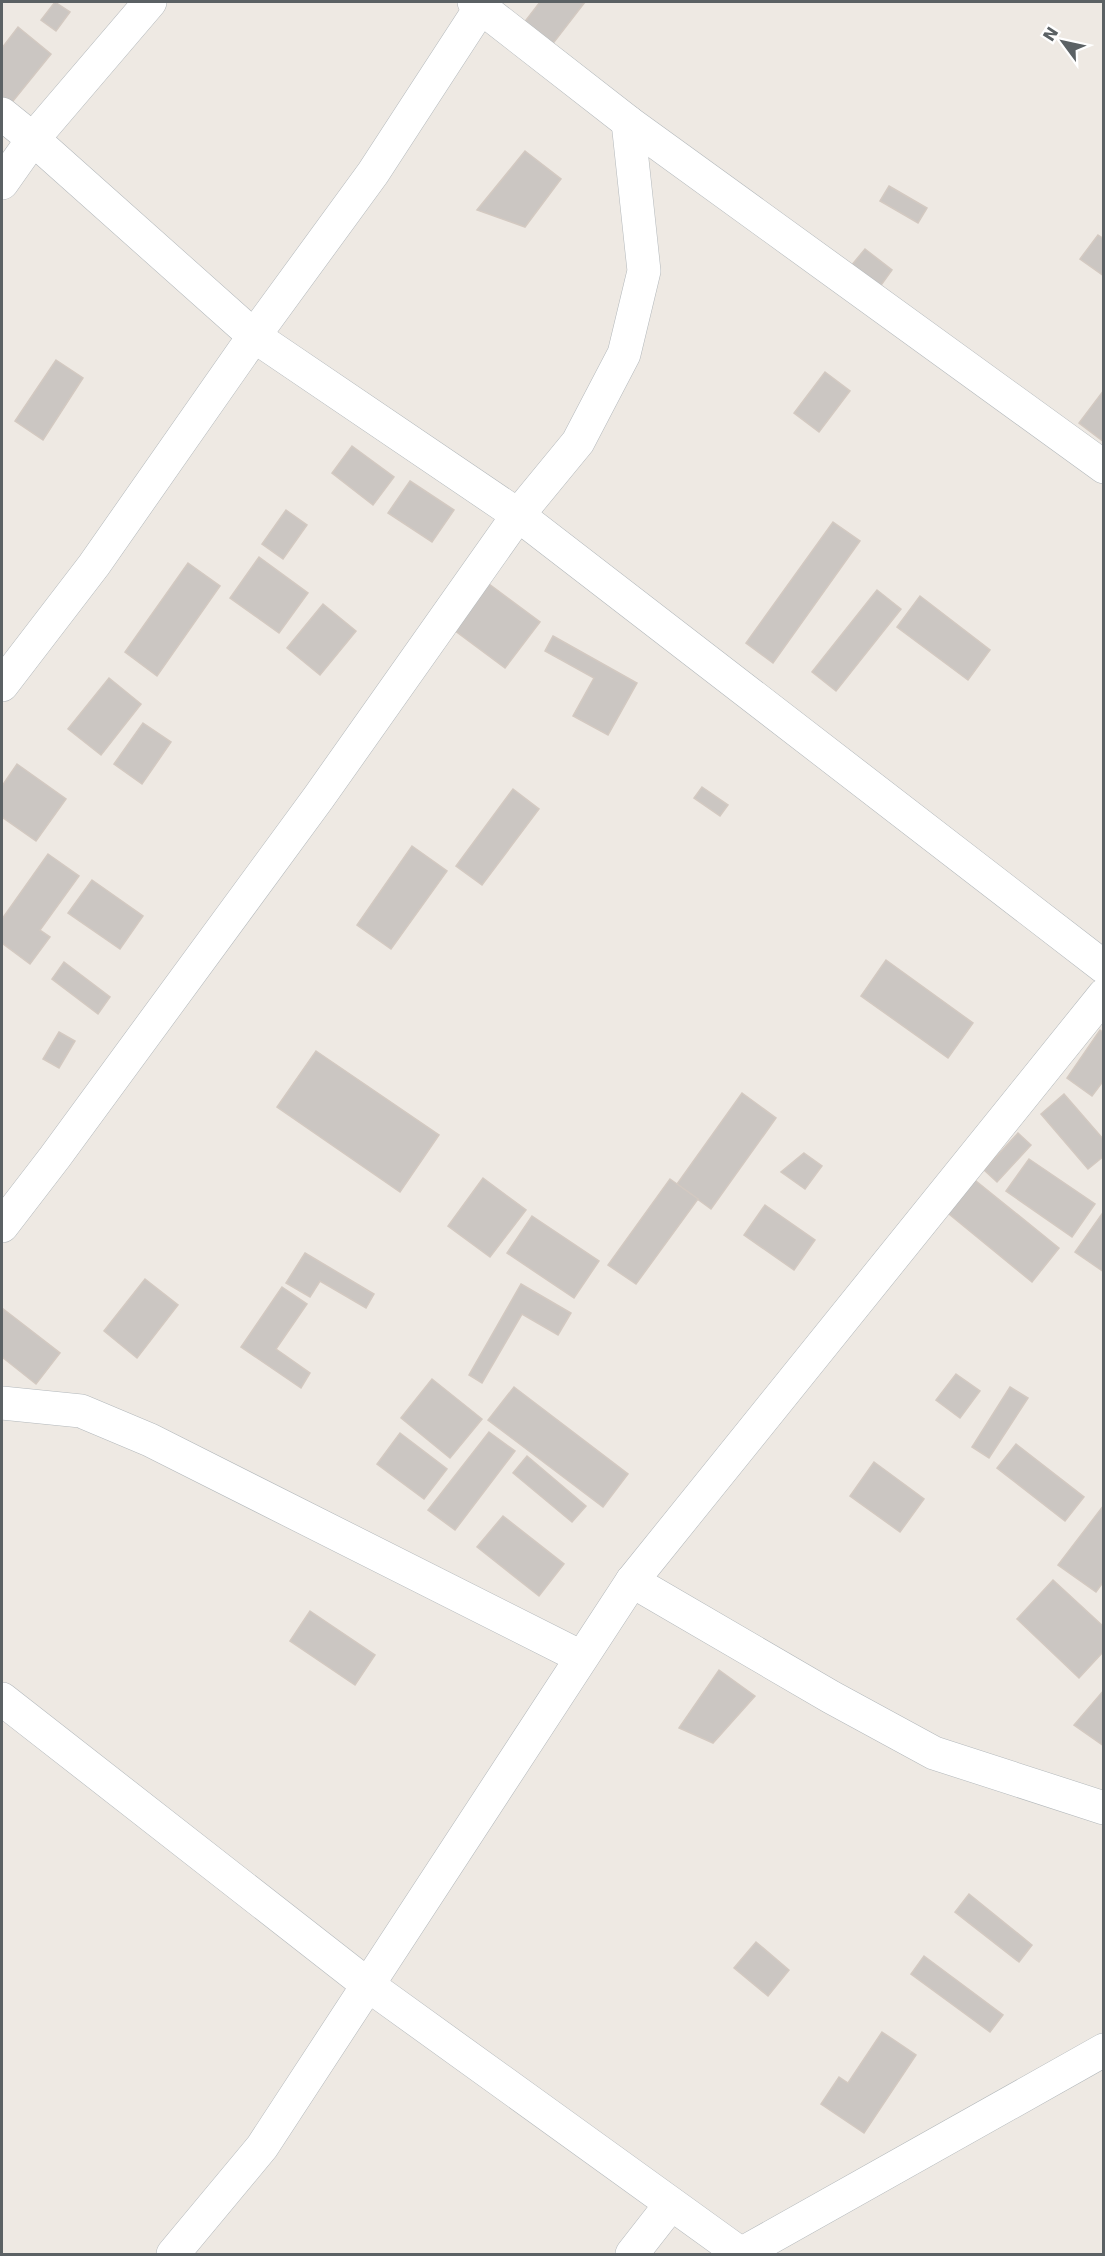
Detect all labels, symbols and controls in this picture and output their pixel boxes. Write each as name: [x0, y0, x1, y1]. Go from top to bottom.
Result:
north arrow: [1033, 12, 1093, 72]
text: N: [1039, 23, 1062, 45]

